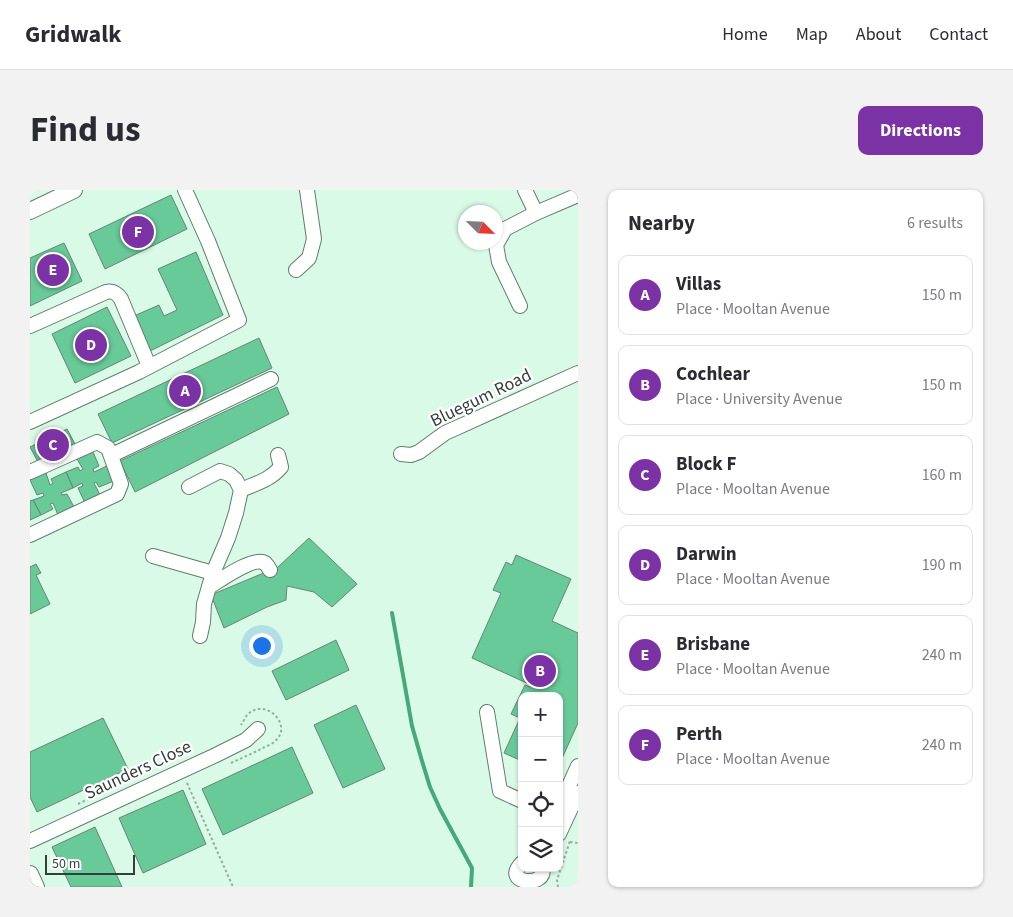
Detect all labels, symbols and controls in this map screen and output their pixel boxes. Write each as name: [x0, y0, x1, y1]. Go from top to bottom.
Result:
text: Gridwalk: [25, 17, 121, 52]
text: Home: [722, 22, 768, 47]
text: Map: [796, 22, 828, 47]
text: About: [856, 22, 901, 47]
text: Contact: [929, 22, 988, 47]
text: Find us: [30, 105, 140, 155]
button: Directions: [858, 106, 983, 155]
north arrow: [458, 205, 503, 250]
text: Nearby: [628, 208, 695, 238]
text: 6 results: [907, 212, 963, 234]
pin: F: [122, 213, 154, 251]
pin: E: [37, 251, 69, 289]
text: Villas: [676, 271, 721, 298]
text: A: [640, 284, 650, 306]
text: 150 m: [922, 284, 962, 306]
text: Place · Mooltan Avenue: [676, 298, 830, 320]
pin: D: [75, 326, 107, 364]
text: Cochlear: [676, 361, 750, 388]
street label: Bluegum Road: [426, 363, 536, 433]
pin: A: [169, 372, 201, 410]
text: B: [640, 374, 650, 396]
text: 150 m: [922, 374, 962, 396]
text: Place · University Avenue: [676, 388, 842, 410]
pin: C: [37, 426, 69, 464]
text: Block F: [676, 451, 737, 478]
text: C: [640, 464, 650, 486]
text: 160 m: [922, 464, 962, 486]
text: Place · Mooltan Avenue: [676, 478, 830, 500]
text: Darwin: [676, 541, 737, 568]
text: D: [640, 554, 650, 576]
text: 190 m: [922, 554, 962, 576]
text: Place · Mooltan Avenue: [676, 568, 830, 590]
text: Brisbane: [676, 631, 750, 658]
your location: [249, 633, 275, 659]
text: E: [641, 644, 649, 666]
text: 240 m: [922, 644, 962, 666]
pin: B: [524, 652, 556, 690]
text: Place · Mooltan Avenue: [676, 658, 830, 680]
map controls: [518, 692, 563, 872]
button: +: [518, 692, 563, 737]
text: Perth: [676, 721, 722, 748]
street label: Saunders Close: [80, 734, 196, 806]
text: F: [641, 734, 649, 756]
text: 240 m: [922, 734, 962, 756]
button: −: [518, 737, 563, 782]
text: Place · Mooltan Avenue: [676, 748, 830, 770]
button: locate: [518, 782, 563, 827]
button: layers: [518, 827, 563, 872]
scale bar: [45, 852, 135, 875]
text: 50 m: [52, 854, 80, 874]

